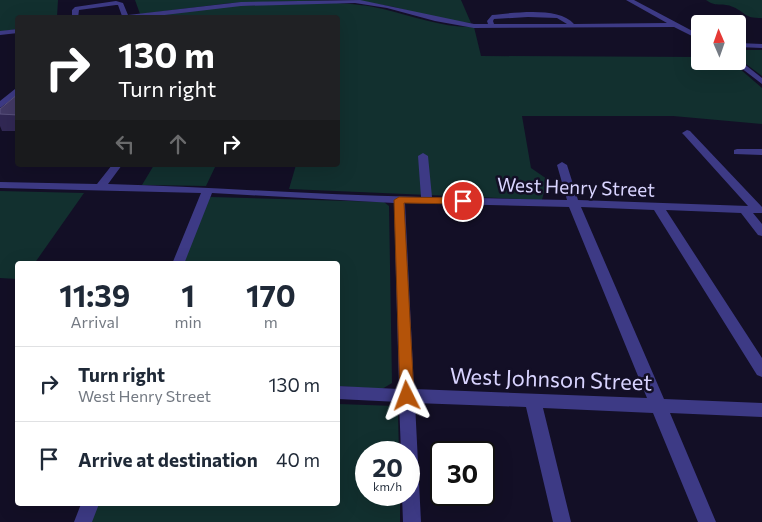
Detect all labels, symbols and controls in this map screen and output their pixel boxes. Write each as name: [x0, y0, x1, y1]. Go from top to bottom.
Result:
north arrow: [691, 15, 746, 70]
map controls: [691, 15, 746, 70]
text: 130 m: [118, 32, 215, 75]
icon: right: [35, 35, 100, 100]
text: Turn right: [118, 75, 216, 102]
icon: left: [111, 130, 139, 158]
icon: ahead: [164, 130, 192, 158]
icon: right: [217, 130, 245, 158]
street label: West Henry Street: [497, 172, 656, 201]
pin: [442, 180, 484, 222]
icon: arrive: [449, 187, 477, 215]
text: 11:39: [59, 276, 130, 313]
text: 1: [181, 276, 195, 313]
text: 170: [246, 276, 296, 313]
text: Arrival: [71, 312, 119, 331]
text: min: [174, 312, 202, 331]
text: m: [264, 312, 278, 331]
street label: West Johnson Street: [449, 361, 653, 396]
text: Turn right: [78, 363, 165, 386]
position arrow: [380, 369, 432, 421]
icon: right: [35, 370, 63, 398]
text: 130 m: [268, 373, 320, 396]
text: West Henry Street: [78, 386, 211, 405]
speed limit sign: 30: [430, 441, 495, 506]
icon: arrive: [35, 445, 63, 473]
text: Arrive at destination: [78, 448, 258, 471]
text: 40 m: [276, 448, 320, 471]
text: 20: [372, 452, 403, 482]
text: km/h: [373, 479, 402, 493]

